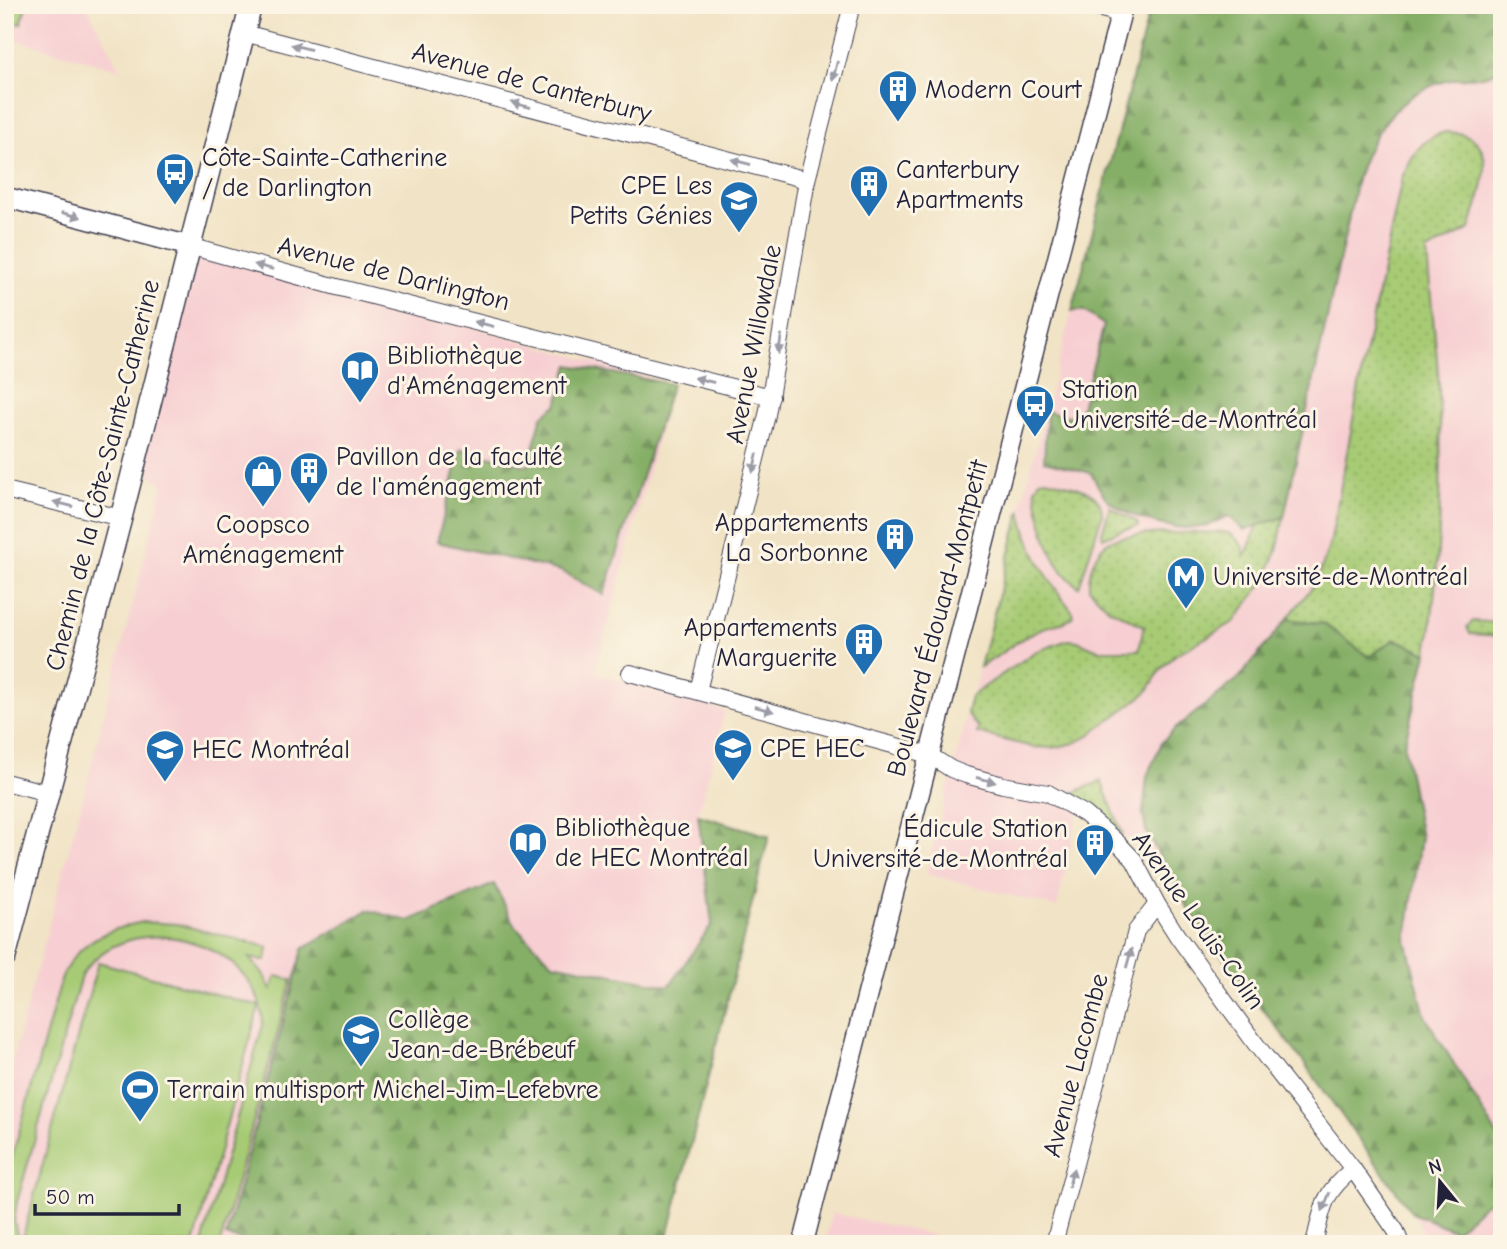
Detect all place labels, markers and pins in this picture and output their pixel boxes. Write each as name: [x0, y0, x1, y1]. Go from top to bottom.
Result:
building icon: Modern Court: [877, 68, 919, 123]
place label: Modern Court: [925, 75, 1083, 105]
place label: Côte-Sainte-Catherine / de Darlington: [202, 143, 447, 203]
bus stop icon: Côte-Sainte-Catherine / de Darlington: [154, 151, 196, 206]
place label: Canterbury Apartments: [896, 155, 1023, 215]
building icon: Canterbury Apartments: [848, 163, 890, 218]
place label: CPE Les Petits Génies: [569, 171, 712, 231]
school or university icon: CPE Les Petits Génies: [718, 179, 760, 234]
place label: Bibliothèque d'Aménagement: [387, 341, 568, 401]
library icon: Bibliothèque d'Aménagement: [339, 349, 381, 404]
place label: Station Université-de-Montréal: [1062, 375, 1317, 435]
bus stop icon: Station Université-de-Montréal: [1014, 383, 1056, 438]
place label: Pavillon de la faculté de l'aménagement: [336, 442, 563, 502]
building icon: Pavillon de la faculté de l'aménagement: [288, 450, 330, 505]
shop icon: Coopsco Aménagement: [242, 453, 284, 508]
place label: Appartements La Sorbonne: [715, 508, 868, 568]
place label: Coopsco Aménagement: [183, 510, 345, 570]
building icon: Appartements La Sorbonne: [874, 516, 916, 571]
metro station icon: Université-de-Montréal: [1165, 555, 1207, 610]
place label: Université-de-Montréal: [1213, 562, 1468, 592]
place label: Appartements Marguerite: [684, 613, 837, 673]
building icon: Appartements Marguerite: [843, 621, 885, 676]
school or university icon: CPE HEC: [712, 727, 754, 782]
school or university icon: HEC Montréal: [144, 728, 186, 783]
place label: CPE HEC: [760, 734, 865, 764]
place label: HEC Montréal: [192, 735, 350, 765]
place label: Bibliothèque de HEC Montréal: [555, 813, 748, 873]
place label: Édicule Station Université-de-Montréal: [813, 813, 1068, 874]
library icon: Bibliothèque de HEC Montréal: [507, 821, 549, 876]
building icon: Édicule Station Université-de-Montréal: [1074, 822, 1116, 877]
place label: Collège Jean-de-Brébeuf: [388, 1005, 576, 1065]
school or university icon: Collège Jean-de-Brébeuf: [340, 1013, 382, 1068]
sports icon: Terrain multisport Michel-Jim-Lefebvre: [119, 1068, 161, 1123]
place label: Terrain multisport Michel-Jim-Lefebvre: [167, 1075, 599, 1105]

